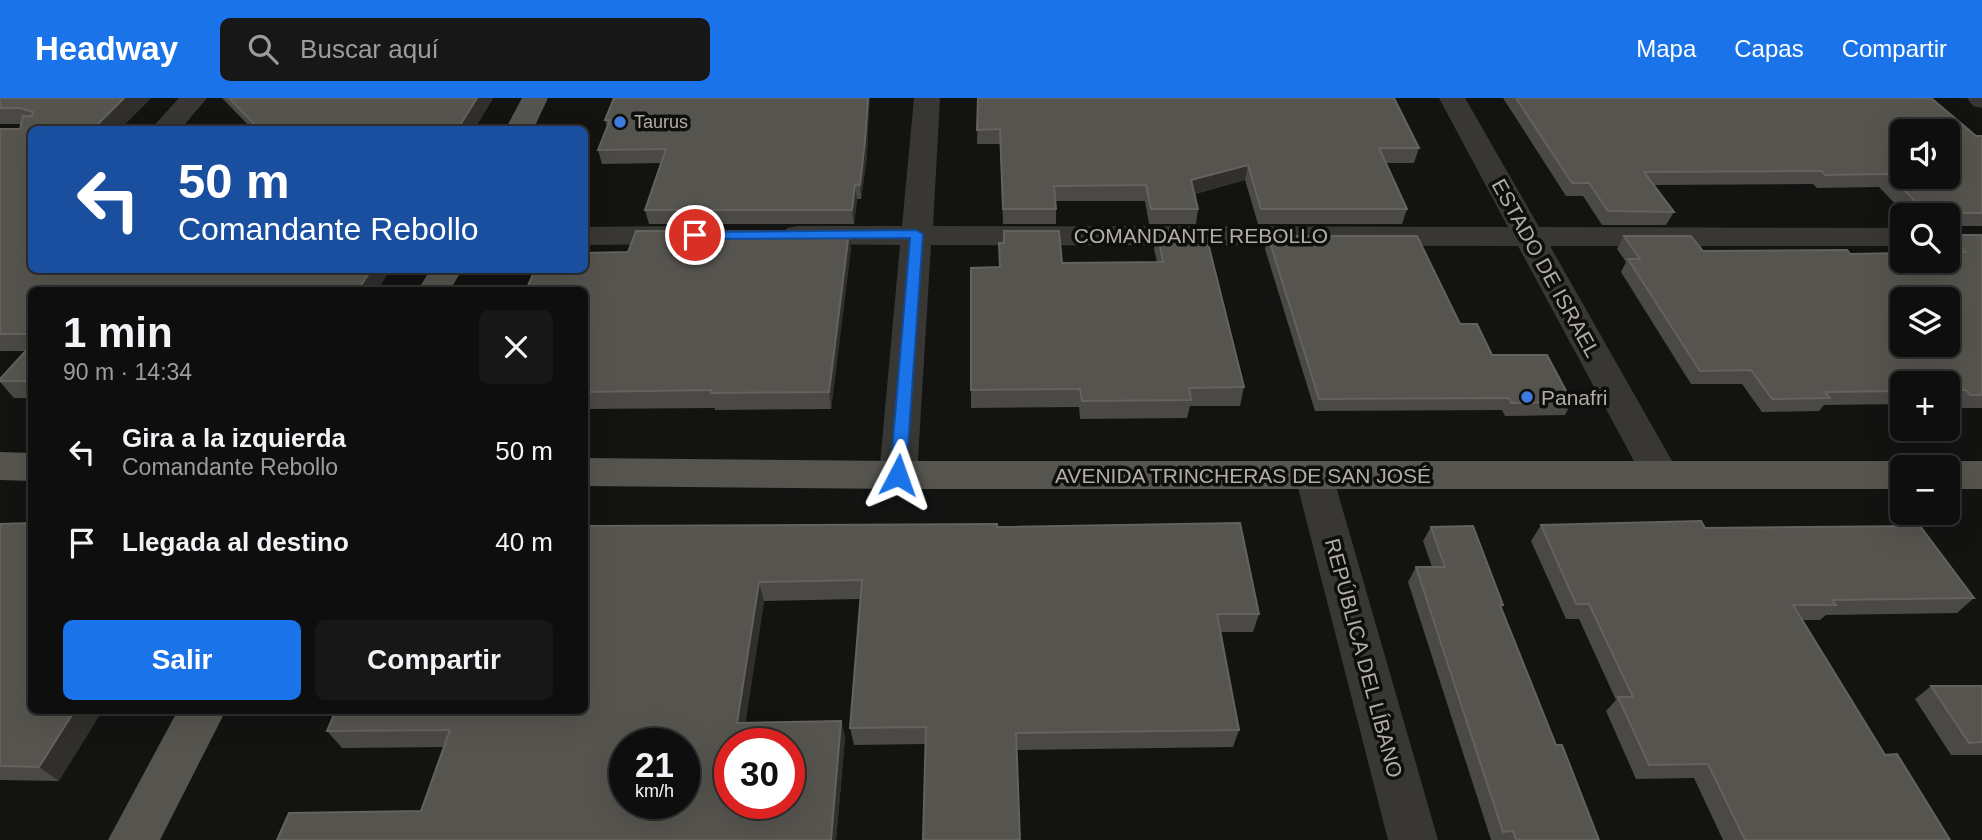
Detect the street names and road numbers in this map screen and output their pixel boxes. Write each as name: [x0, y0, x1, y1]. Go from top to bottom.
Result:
street label: ESTADO DE ISRAEL: [1487, 175, 1605, 361]
street label: COMANDANTE REBOLLO: [1074, 224, 1328, 247]
street label: AVENIDA TRINCHERAS DE SAN JOSÉ: [1055, 464, 1431, 487]
street label: REPÚBLICA DEL LÍBANO: [1321, 536, 1407, 780]

